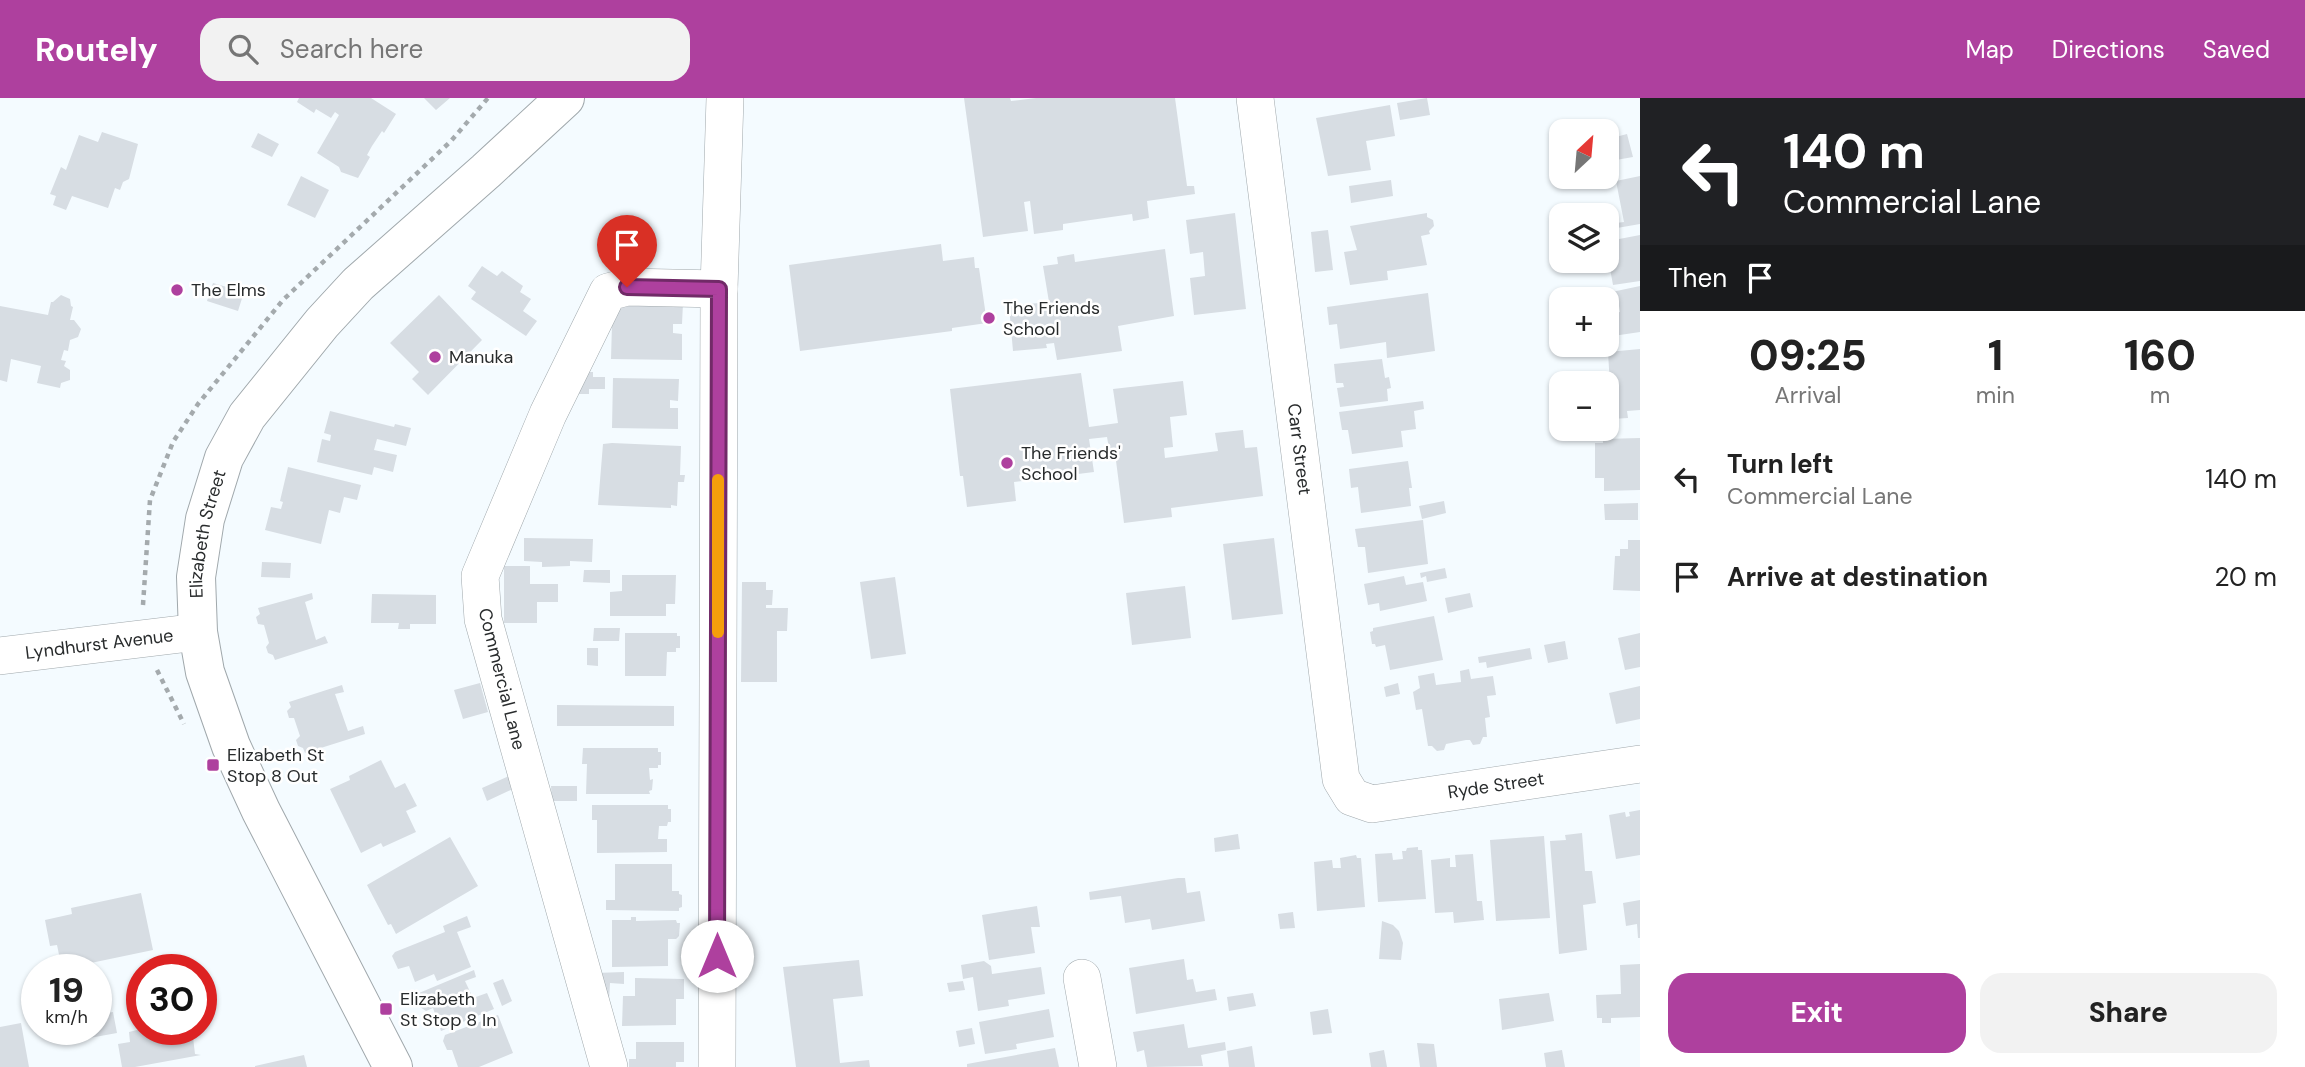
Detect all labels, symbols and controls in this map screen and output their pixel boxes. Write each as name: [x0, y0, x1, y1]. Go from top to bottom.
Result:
search box: [200, 18, 690, 81]
text: Routely: [35, 28, 158, 71]
icon: search: [224, 30, 262, 68]
text: Search here: [280, 32, 423, 66]
text: Map: [1966, 34, 2014, 65]
text: Directions: [2052, 34, 2165, 65]
text: Saved: [2203, 34, 2270, 65]
north arrow: [1549, 119, 1619, 189]
map controls: [1549, 119, 1619, 441]
text: 140 m: [1783, 119, 1925, 183]
icon: left: [1668, 126, 1759, 217]
text: Commercial Lane: [1783, 181, 2041, 223]
button: layers: [1549, 203, 1619, 273]
pin: [597, 215, 657, 287]
icon: arrive: [608, 226, 646, 264]
icon: arrive: [1741, 259, 1779, 297]
text: Then: [1668, 261, 1727, 295]
place label: The Elms: [191, 278, 266, 302]
marker: The Elms: [169, 282, 185, 298]
button: +: [1549, 287, 1619, 357]
place label: The Friends School: [1003, 296, 1100, 341]
marker: The Friends School: [981, 310, 997, 326]
text: 09:25: [1749, 328, 1867, 383]
text: 1: [1988, 328, 2003, 383]
text: 160: [2124, 328, 2196, 383]
place label: Manuka: [449, 345, 513, 369]
marker: Manuka: [427, 349, 443, 365]
button: −: [1549, 371, 1619, 441]
text: Arrival: [1774, 380, 1841, 410]
text: min: [1976, 380, 2015, 410]
text: m: [2150, 380, 2170, 410]
street label: Carr Street: [1282, 402, 1317, 496]
place label: The Friends' School: [1021, 441, 1121, 486]
text: Turn left: [1727, 447, 1834, 481]
marker: The Friends' School: [999, 455, 1015, 471]
icon: left: [1668, 460, 1706, 498]
text: 140 m: [2205, 462, 2277, 496]
street label: Elizabeth Street: [184, 467, 232, 599]
text: Commercial Lane: [1727, 481, 1913, 511]
icon: arrive: [1668, 558, 1706, 596]
text: Arrive at destination: [1727, 560, 1988, 594]
text: 20 m: [2214, 560, 2277, 594]
street label: Commercial Lane: [473, 606, 531, 752]
street label: Lyndhurst Avenue: [24, 623, 175, 665]
place label: Elizabeth St Stop 8 Out: [227, 743, 324, 788]
marker: Elizabeth St Stop 8 Out: [205, 757, 221, 773]
street label: Ryde Street: [1446, 766, 1546, 805]
position arrow: [680, 919, 754, 993]
speed limit sign: 30: [126, 954, 217, 1045]
text: 19: [49, 967, 84, 1013]
button: Exit: [1668, 973, 1966, 1053]
button: Share: [1980, 973, 2277, 1053]
place label: Elizabeth St Stop 8 In: [400, 987, 497, 1032]
marker: Elizabeth St Stop 8 In: [378, 1001, 394, 1017]
text: km/h: [45, 1005, 88, 1029]

